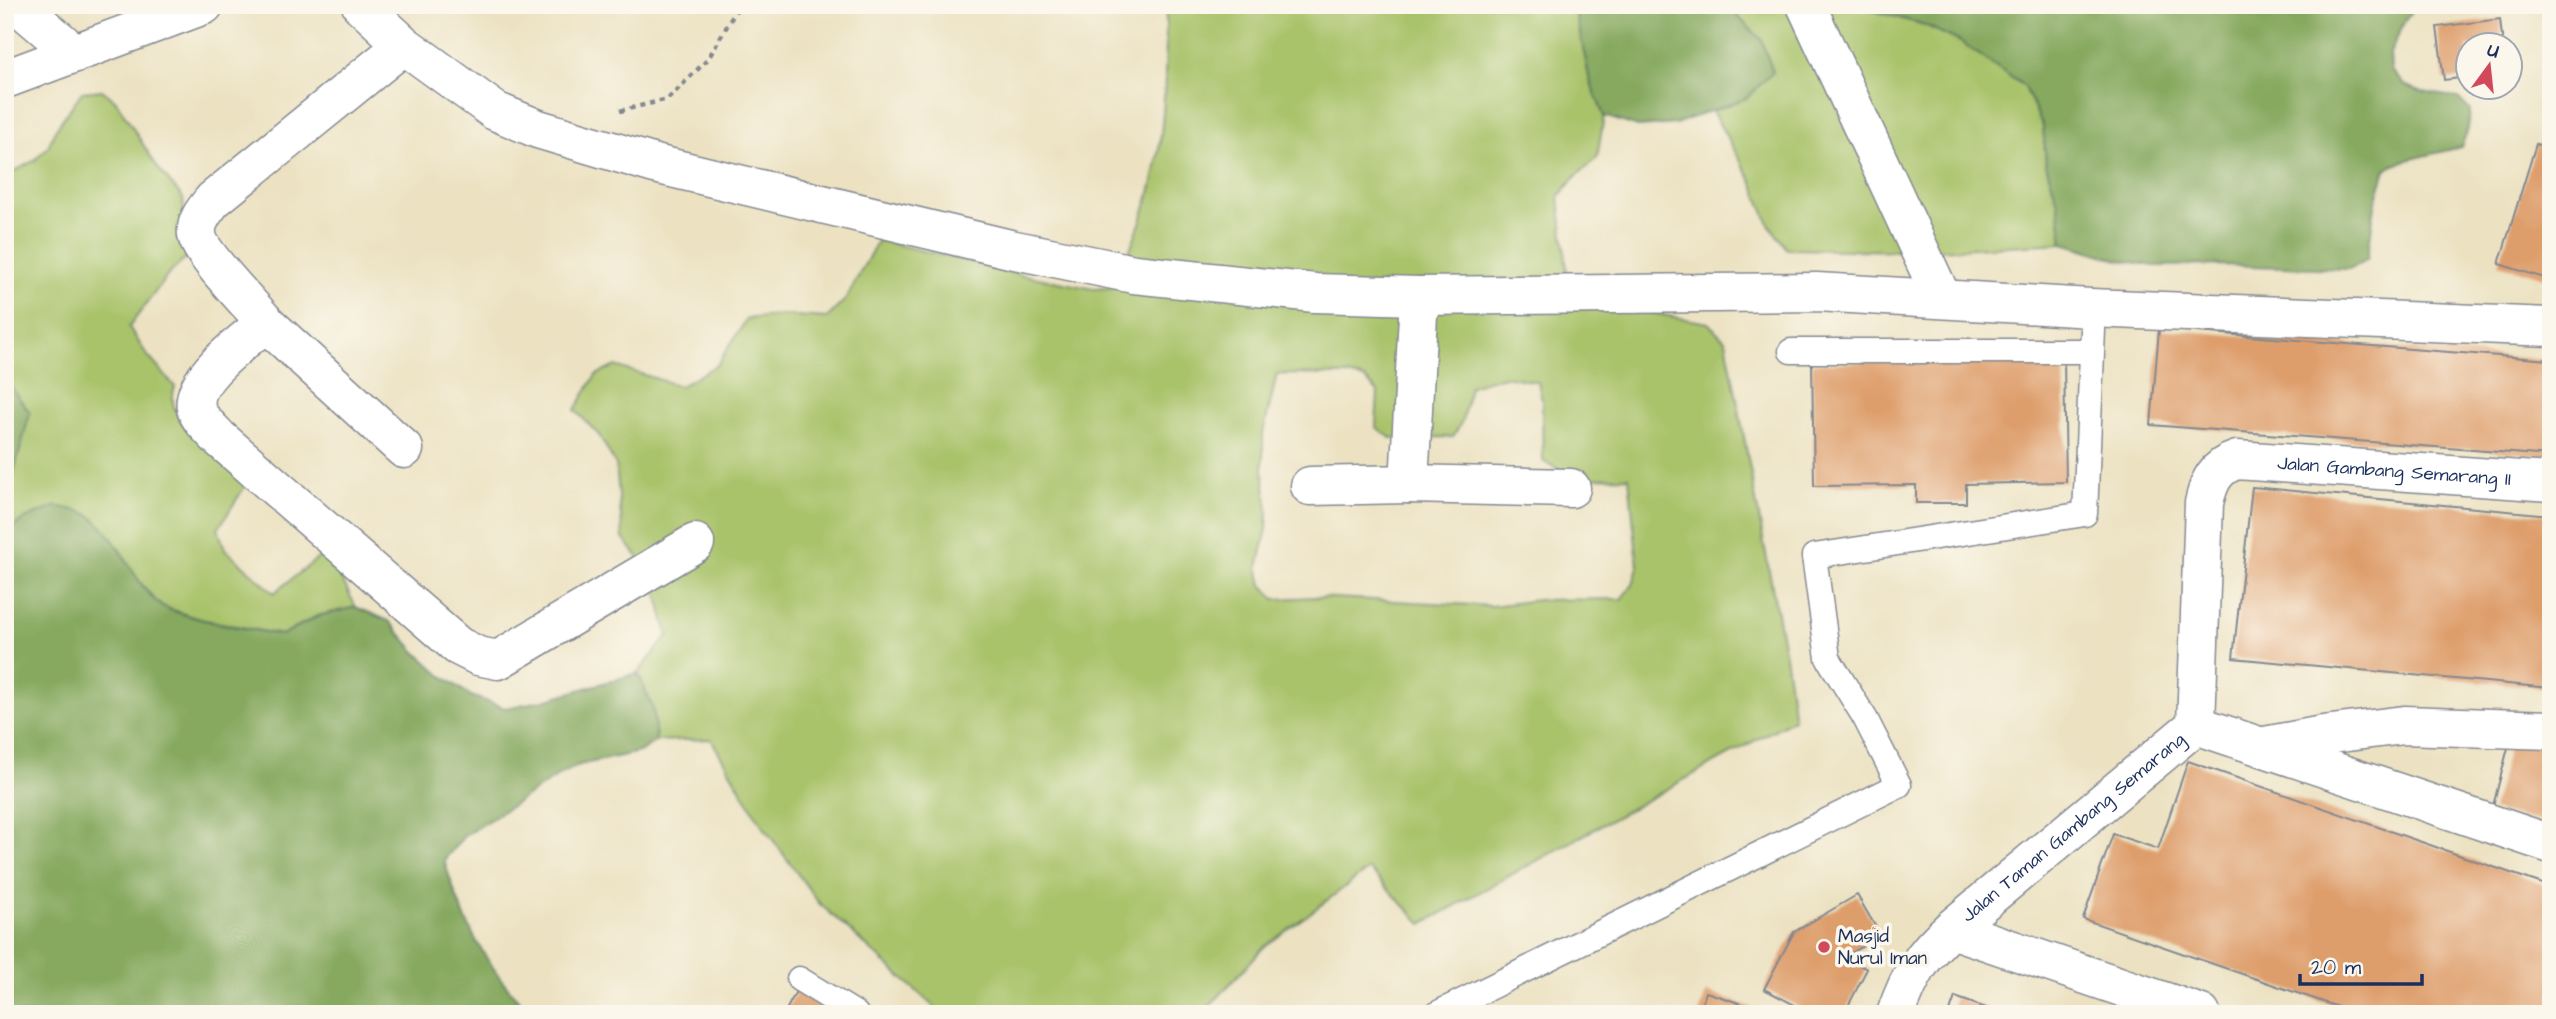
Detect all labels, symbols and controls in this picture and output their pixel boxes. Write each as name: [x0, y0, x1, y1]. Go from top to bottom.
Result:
north arrow: [2454, 32, 2524, 102]
text: U: [2484, 37, 2502, 66]
street label: Jalan Gambang Semarang II: [2276, 449, 2512, 493]
street label: Jalan Taman Gambang Semarang: [1955, 726, 2192, 928]
place label: Masjid Nurul Iman: [1838, 923, 1927, 972]
marker: Masjid Nurul Iman: [1816, 939, 1832, 955]
scale bar: [2300, 942, 2423, 986]
text: 20 m: [2311, 953, 2362, 982]

